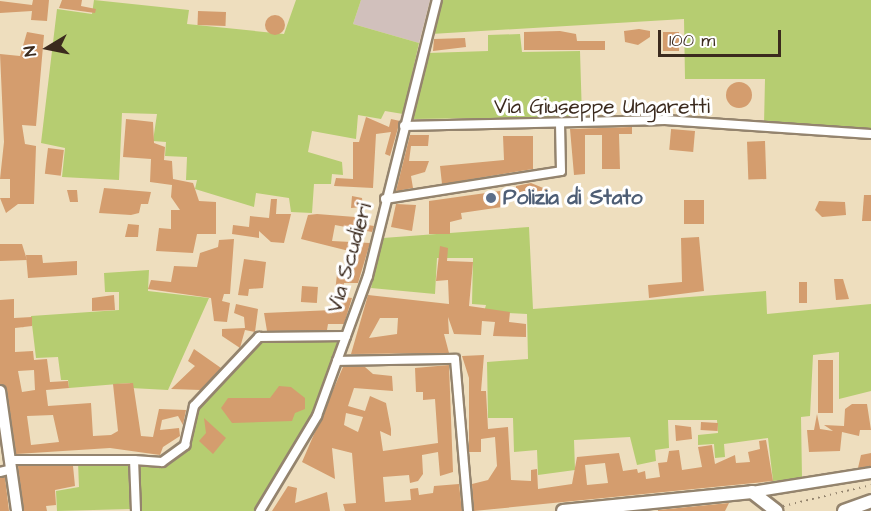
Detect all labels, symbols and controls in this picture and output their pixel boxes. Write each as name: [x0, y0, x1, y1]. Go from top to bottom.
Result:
north arrow: [18, 18, 78, 78]
scale bar: [661, 18, 784, 56]
text: 100 m: [669, 28, 715, 53]
text: N: [19, 44, 42, 58]
street label: Via Giuseppe Ungaretti: [494, 94, 710, 120]
place label: Polizia di Stato: [503, 185, 643, 211]
marker: Polizia di Stato: [484, 191, 498, 205]
street label: Via Scudieri: [322, 200, 378, 316]

